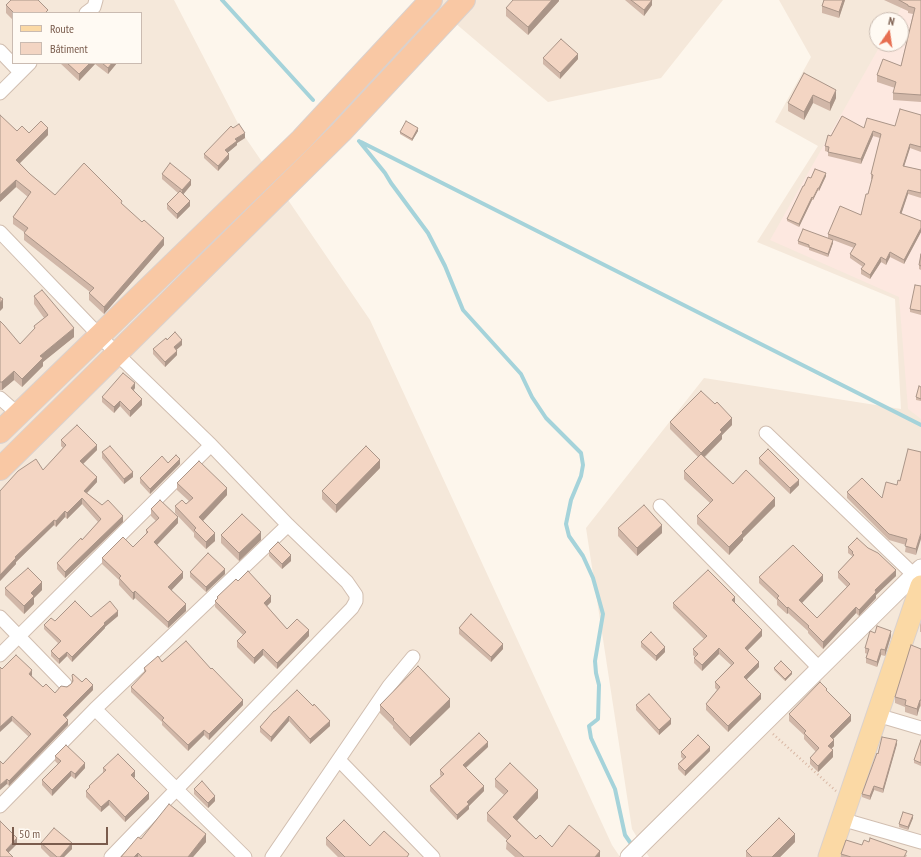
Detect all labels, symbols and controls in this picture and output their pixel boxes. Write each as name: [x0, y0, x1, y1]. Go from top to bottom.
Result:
legend: [12, 12, 142, 64]
north arrow: [869, 12, 909, 52]
text: N: [887, 14, 896, 29]
text: Route: [50, 21, 74, 36]
text: Bâtiment: [50, 41, 88, 56]
scale bar: [14, 819, 110, 845]
text: 50 m: [19, 826, 40, 841]

